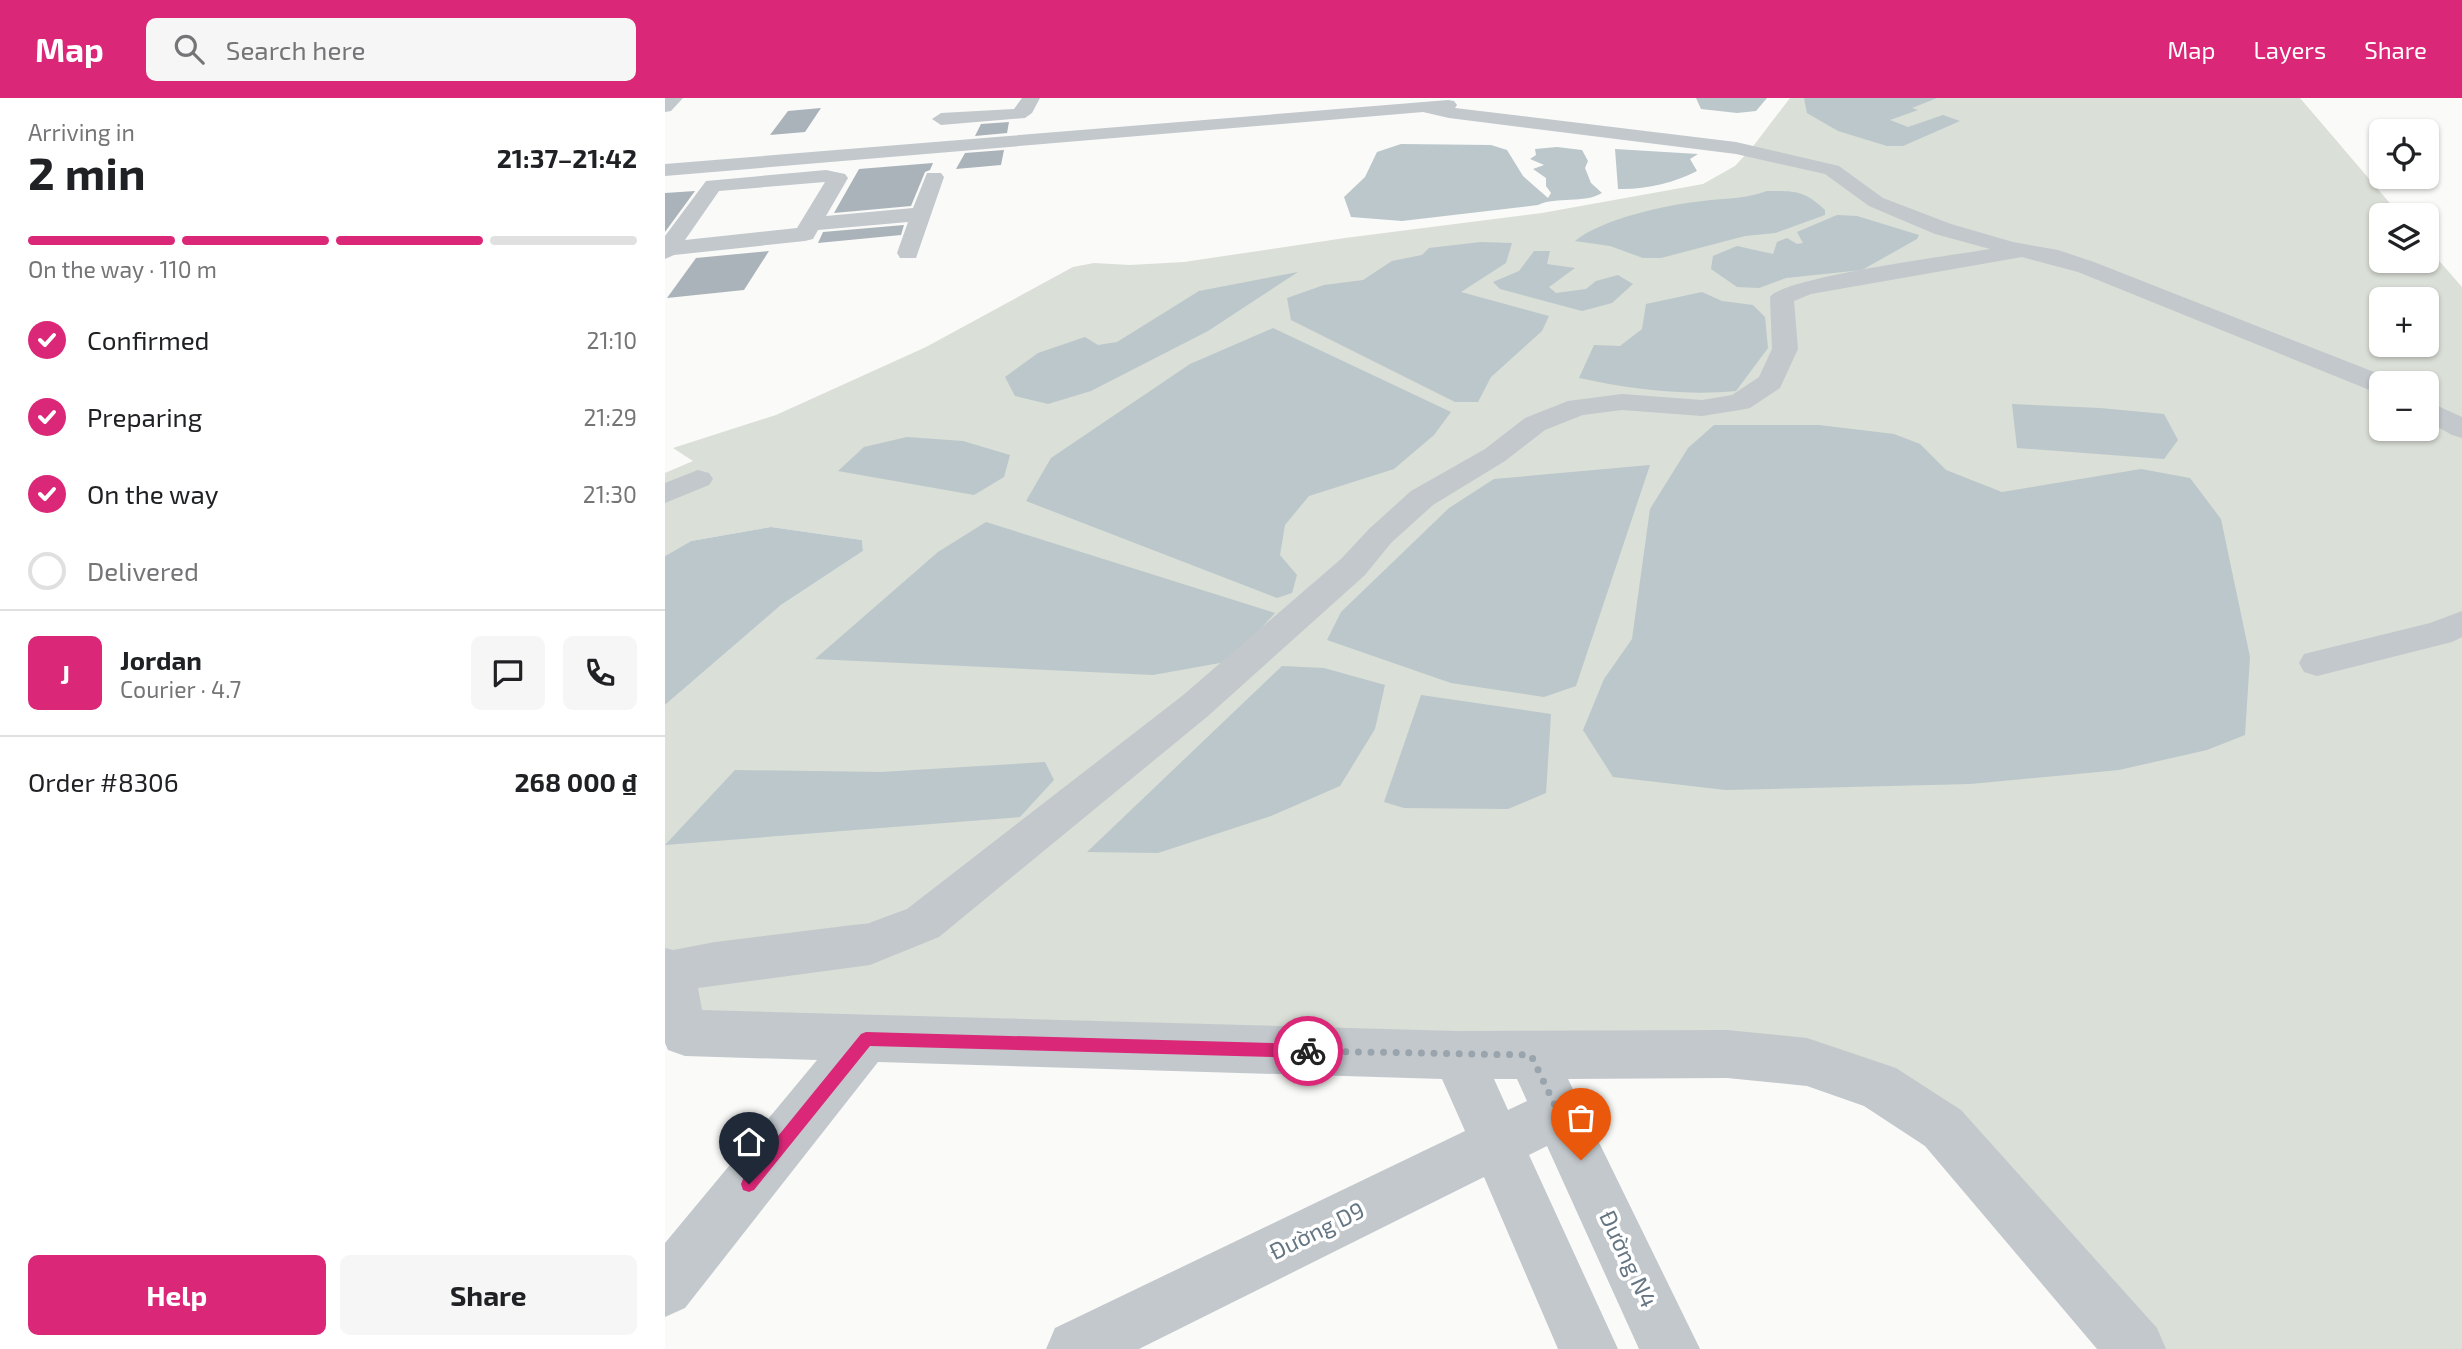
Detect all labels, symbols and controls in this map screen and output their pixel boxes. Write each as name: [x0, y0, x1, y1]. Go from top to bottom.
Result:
search box: [146, 18, 636, 81]
text: Map: [35, 29, 104, 69]
icon: search: [170, 30, 208, 68]
text: Search here: [226, 34, 365, 65]
text: Map: [2167, 35, 2215, 64]
text: Layers: [2253, 35, 2326, 64]
text: Share: [2364, 35, 2427, 64]
text: Arriving in: [28, 118, 135, 146]
map controls: [2369, 119, 2439, 441]
button: locate: [2369, 119, 2439, 189]
text: 21:37–21:42: [497, 142, 637, 173]
text: 2 min: [28, 144, 146, 199]
button: layers: [2369, 203, 2439, 273]
text: On the way · 110 m: [28, 255, 217, 283]
button: +: [2369, 287, 2439, 357]
icon: check: [28, 321, 66, 359]
text: Confirmed: [87, 324, 210, 355]
text: 21:10: [586, 326, 637, 354]
button: −: [2369, 371, 2439, 441]
icon: check: [28, 398, 66, 436]
text: Preparing: [87, 401, 202, 432]
text: 21:29: [583, 403, 637, 431]
icon: check: [28, 475, 66, 513]
text: On the way: [87, 478, 218, 509]
text: 21:30: [583, 480, 637, 508]
text: Delivered: [87, 555, 199, 586]
button: chat: [471, 636, 545, 710]
button: phone: [563, 636, 637, 710]
text: Jordan: [120, 644, 202, 675]
text: J: [60, 658, 70, 689]
text: Courier · 4.7: [120, 675, 241, 703]
text: Order #8306: [28, 766, 179, 797]
text: 268 000 ₫: [514, 766, 637, 797]
courier: [1273, 1016, 1343, 1086]
icon: bike: [1289, 1032, 1327, 1070]
pin: [1551, 1088, 1611, 1160]
icon: bag: [1562, 1099, 1600, 1137]
pin: [719, 1112, 779, 1184]
icon: home: [730, 1123, 768, 1161]
street label: Đường D9: [1264, 1195, 1369, 1265]
street label: Đường N4: [1594, 1205, 1664, 1312]
button: Help: [28, 1255, 326, 1335]
button: Share: [340, 1255, 637, 1335]

